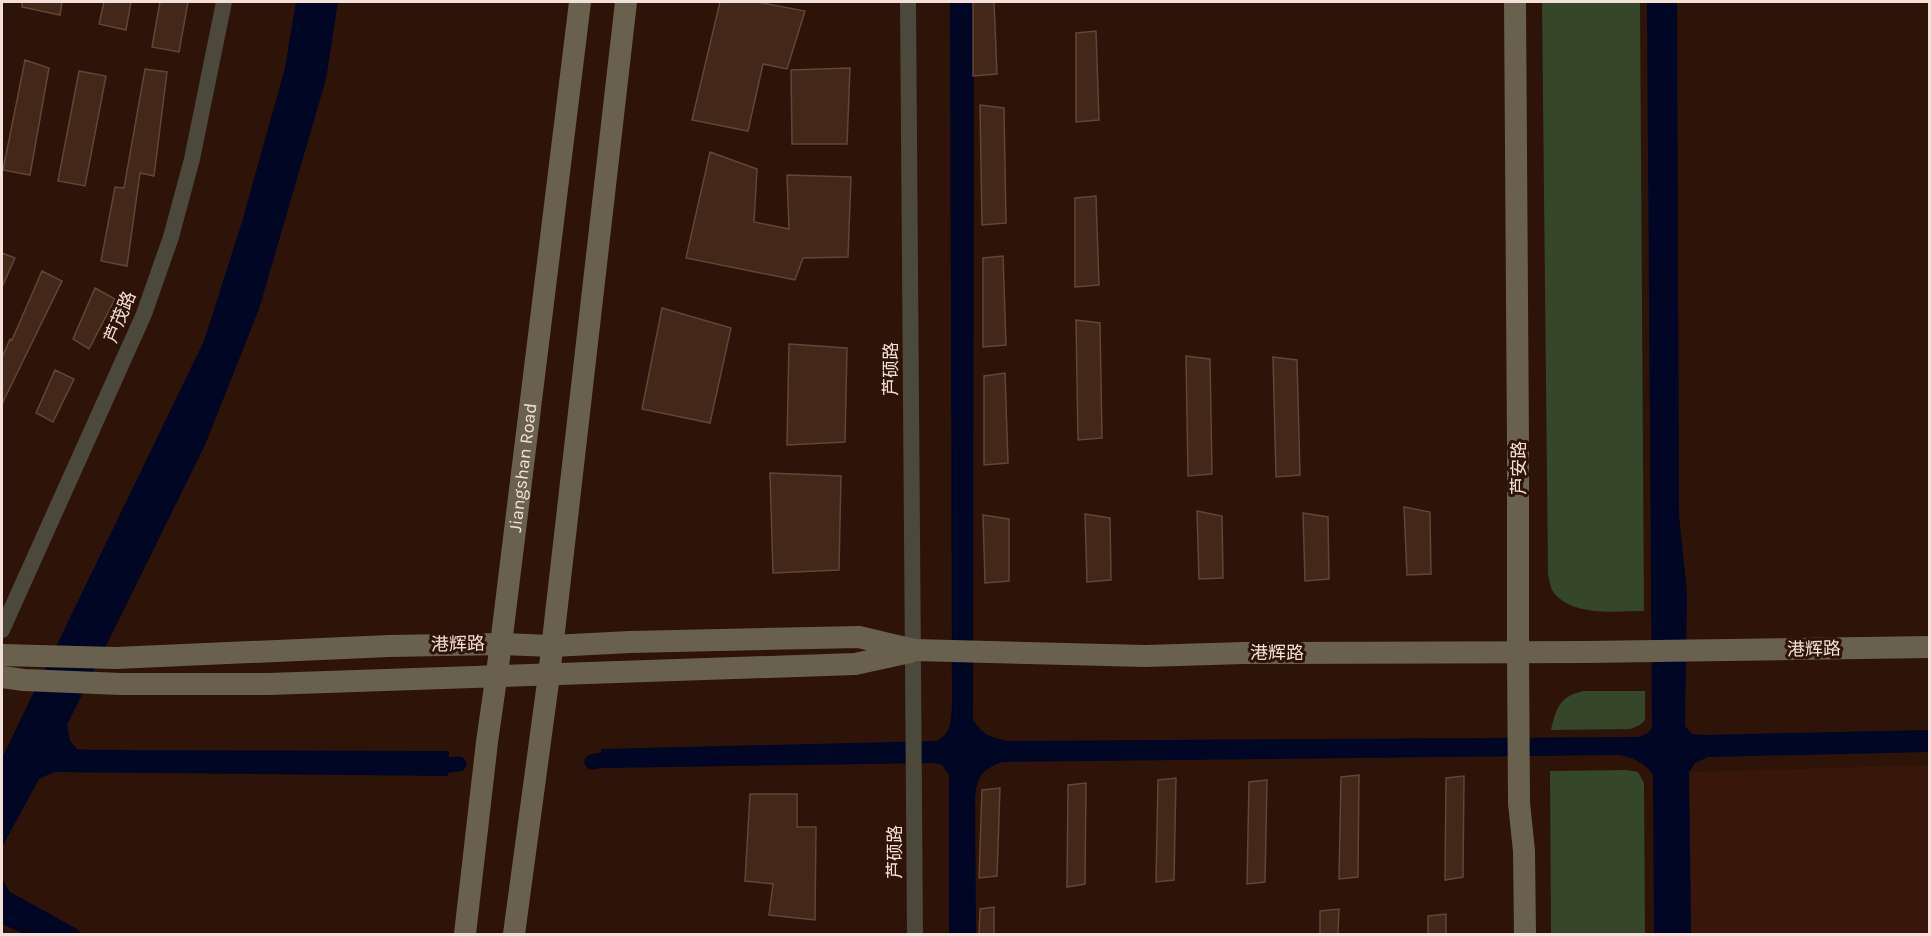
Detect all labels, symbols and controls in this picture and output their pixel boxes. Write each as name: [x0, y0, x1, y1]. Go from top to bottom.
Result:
street label: 芦茂路: [100, 288, 140, 346]
street label: 芦硕路: [880, 342, 902, 396]
street label: Jiangshan Road: [504, 401, 542, 534]
street label: 芦安路: [1508, 441, 1530, 495]
street label: 港辉路: [431, 633, 485, 655]
street label: 港辉路: [1787, 638, 1841, 660]
street label: 港辉路: [1250, 642, 1304, 664]
street label: 芦硕路: [884, 825, 906, 879]

